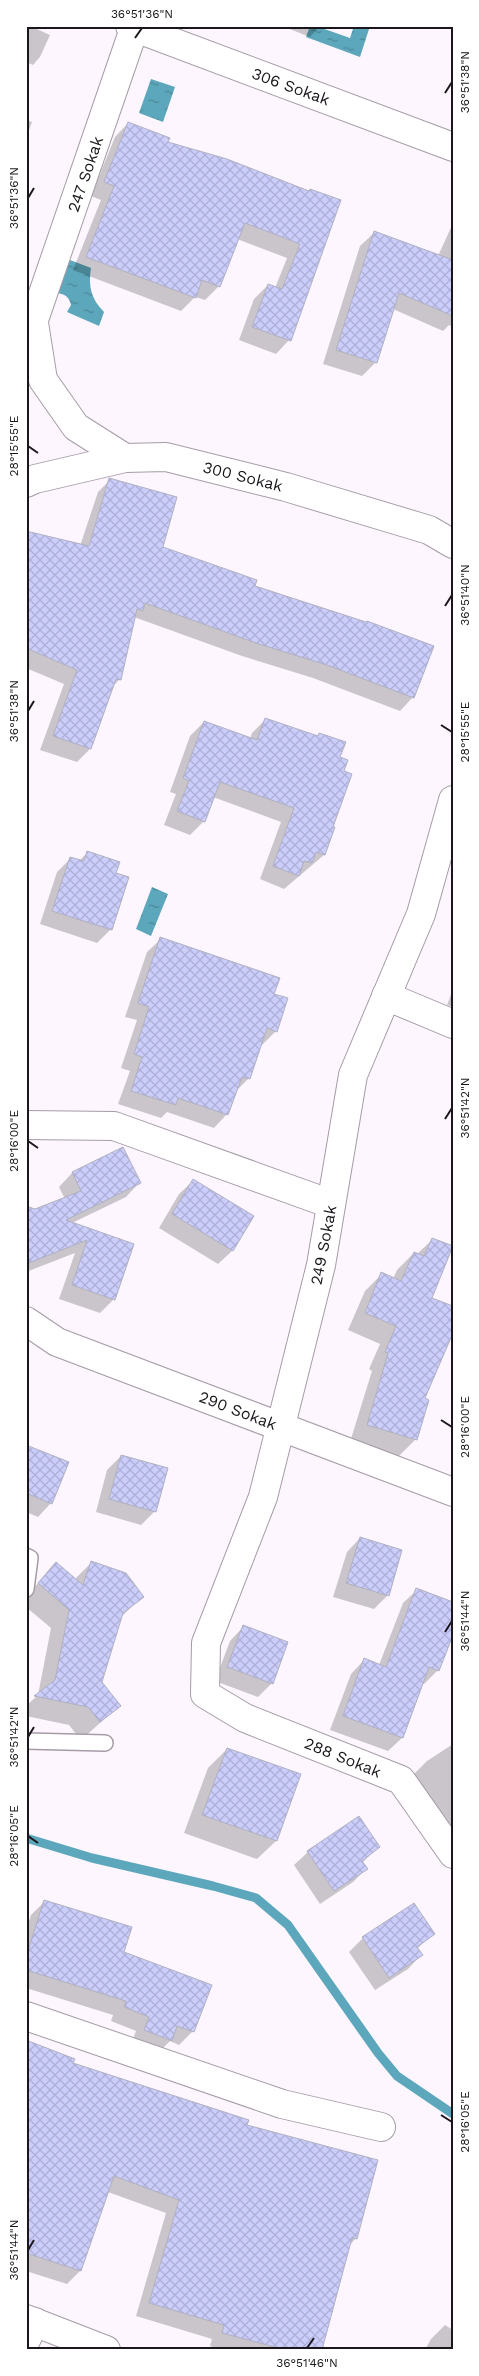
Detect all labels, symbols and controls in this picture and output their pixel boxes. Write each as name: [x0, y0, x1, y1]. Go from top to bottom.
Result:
text: 36°51'36"N: [111, 7, 173, 21]
text: 36°51'38"N: [458, 51, 472, 113]
street label: 306 Sokak: [249, 64, 332, 109]
street label: 247 Sokak: [64, 134, 107, 214]
text: 36°51'36"N: [7, 167, 21, 229]
text: 28°15'55"E: [7, 415, 21, 476]
street label: 300 Sokak: [201, 457, 285, 496]
text: 36°51'40"N: [458, 564, 472, 626]
text: 36°51'38"N: [7, 680, 21, 742]
text: 28°15'55"E: [458, 701, 472, 762]
text: 36°51'42"N: [458, 1077, 472, 1139]
text: 28°16'00"E: [7, 1110, 21, 1172]
street label: 249 Sokak: [306, 1204, 341, 1287]
street label: 290 Sokak: [196, 1387, 279, 1434]
text: 28°16'00"E: [458, 1396, 472, 1458]
text: 36°51'44"N: [458, 1591, 472, 1651]
text: 36°51'42"N: [7, 1706, 21, 1768]
street label: 288 Sokak: [302, 1733, 384, 1782]
text: 28°16'05"E: [7, 1805, 21, 1867]
text: 28°16'05"E: [458, 2091, 472, 2153]
text: 36°51'44"N: [7, 2220, 21, 2280]
text: 36°51'46"N: [276, 2356, 338, 2370]

